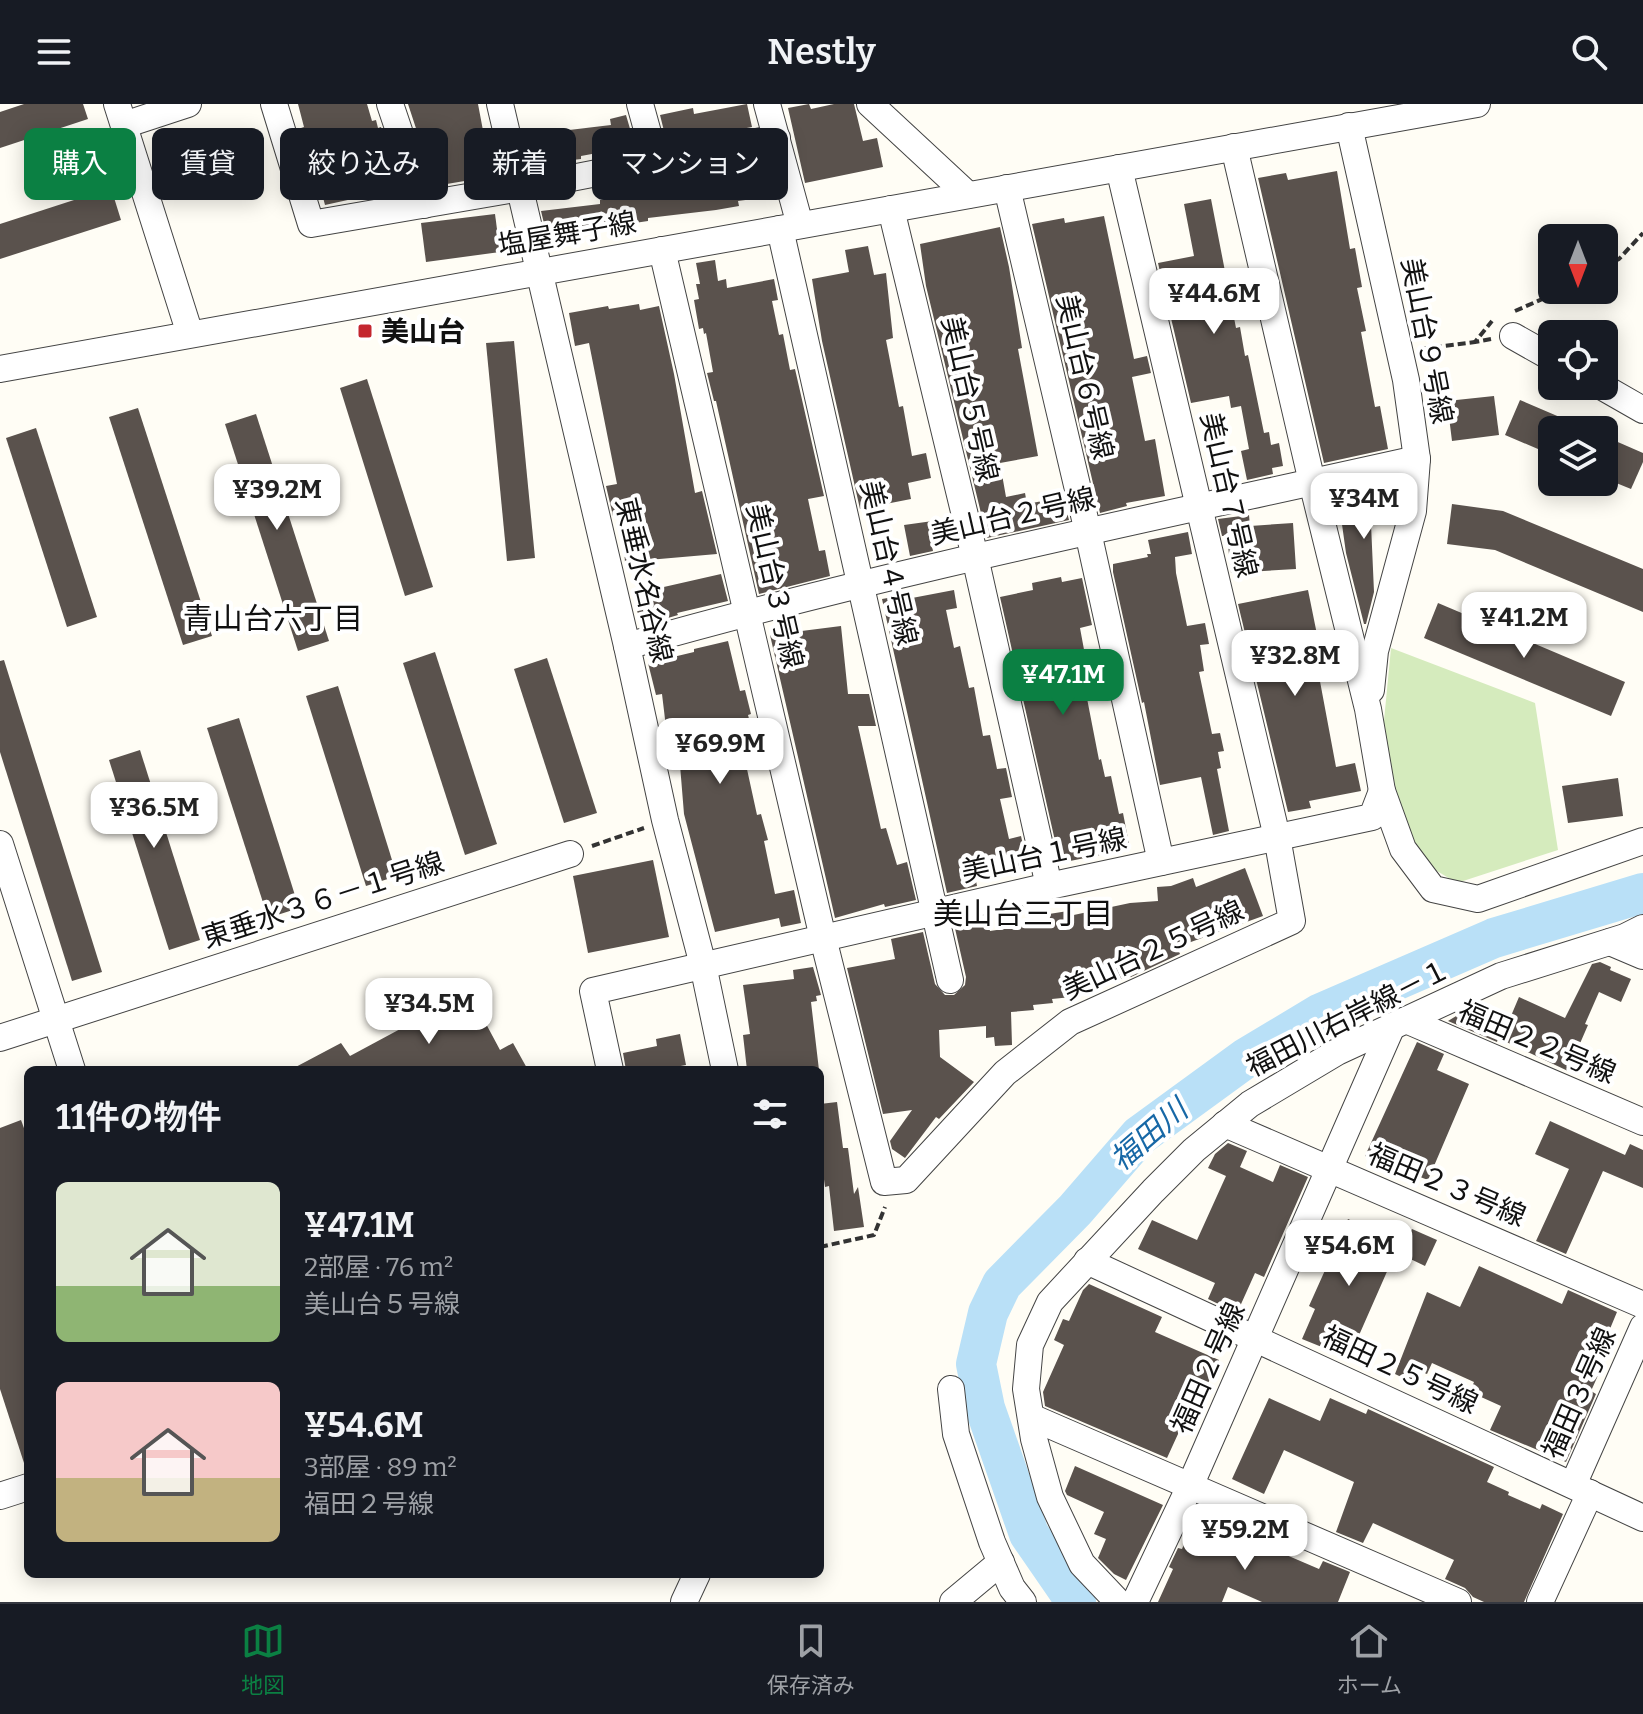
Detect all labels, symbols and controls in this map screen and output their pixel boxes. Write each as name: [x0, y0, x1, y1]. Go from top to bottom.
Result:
icon: menu: [32, 30, 76, 74]
text: Nestly: [767, 30, 876, 74]
icon: search: [1567, 30, 1611, 74]
chip: 購入: [24, 128, 136, 200]
chip: 賃貸: [152, 128, 264, 200]
chip: 絞り込み: [280, 128, 448, 200]
chip: 新着: [464, 128, 576, 200]
chip: マンション: [592, 128, 788, 200]
street label: 塩屋舞子線: [495, 206, 639, 262]
north arrow: [1538, 224, 1618, 304]
map controls: [1538, 224, 1618, 496]
street label: 美山台９号線: [1395, 255, 1459, 427]
pin: ¥44.6M: [1149, 268, 1279, 336]
text: ¥44.6M: [1167, 278, 1261, 309]
street label: 美山台６号線: [1050, 291, 1120, 463]
street label: 美山台５号線: [935, 313, 1005, 485]
place label: 美山台: [381, 315, 465, 348]
button: locate: [1538, 320, 1618, 400]
marker: 美山台: [356, 322, 374, 340]
street label: 美山台７号線: [1194, 409, 1264, 581]
button: layers: [1538, 416, 1618, 496]
pin: ¥39.2M: [212, 464, 342, 532]
pin: ¥34M: [1317, 473, 1411, 541]
text: ¥39.2M: [232, 474, 322, 505]
street label: 美山台４号線: [854, 477, 924, 649]
street label: 美山台２号線: [927, 481, 1099, 551]
text: ¥34M: [1329, 483, 1399, 514]
street label: 東垂水名谷線: [609, 494, 679, 666]
street label: 美山台３号線: [740, 500, 810, 672]
pin: ¥41.2M: [1459, 592, 1589, 660]
district label: 青山台六丁目: [183, 601, 363, 637]
text: ¥41.2M: [1480, 602, 1568, 633]
pin: ¥32.8M: [1230, 630, 1360, 698]
text: ¥32.8M: [1250, 640, 1340, 671]
pin: ¥47.1M: [998, 649, 1128, 717]
text: ¥47.1M: [1021, 659, 1105, 690]
pin: ¥69.9M: [655, 718, 785, 786]
text: ¥69.9M: [674, 728, 766, 759]
pin: ¥36.5M: [89, 782, 219, 850]
text: ¥36.5M: [109, 792, 199, 823]
street label: 美山台１号線: [958, 821, 1130, 889]
street label: 東垂水３６－１号線: [198, 845, 448, 955]
street label: 美山台２５号線: [1057, 894, 1249, 1006]
district label: 美山台三丁目: [933, 896, 1113, 932]
street label: 福田川右岸線－１: [1241, 952, 1455, 1084]
pin: ¥34.5M: [364, 978, 494, 1046]
text: ¥34.5M: [383, 988, 475, 1019]
street label: 福田２２号線: [1453, 994, 1621, 1090]
water label: 福田川: [1103, 1090, 1197, 1178]
icon: filters: [748, 1092, 792, 1136]
text: 11件の物件: [56, 1097, 221, 1138]
street label: 福田２３号線: [1363, 1137, 1531, 1233]
text: ¥47.1M: [304, 1205, 415, 1246]
icon: home: [120, 1214, 216, 1310]
pin: ¥54.6M: [1284, 1220, 1414, 1288]
text: ¥54.6M: [1303, 1230, 1395, 1261]
text: 2部屋 · 76 m²: [304, 1252, 453, 1283]
text: 美山台５号線: [304, 1289, 460, 1320]
street label: 福田２号線: [1164, 1297, 1252, 1439]
street label: 福田２５号線: [1317, 1320, 1483, 1420]
street label: 福田３号線: [1535, 1322, 1623, 1464]
text: ¥54.6M: [304, 1405, 423, 1446]
icon: home: [120, 1414, 216, 1510]
text: 3部屋 · 89 m²: [304, 1452, 457, 1483]
text: 福田２号線: [304, 1489, 434, 1520]
pin: ¥59.2M: [1180, 1504, 1310, 1572]
text: ¥59.2M: [1200, 1514, 1290, 1545]
tab: 地図: [241, 1619, 285, 1699]
tab: 保存済み: [767, 1619, 855, 1699]
tab: ホーム: [1337, 1619, 1402, 1699]

